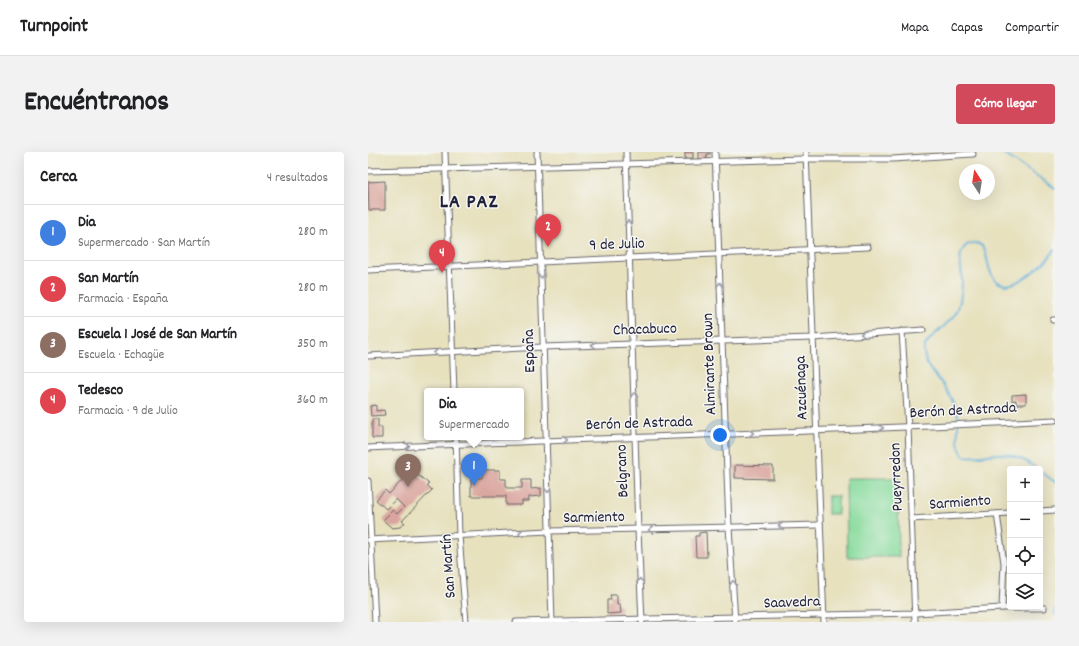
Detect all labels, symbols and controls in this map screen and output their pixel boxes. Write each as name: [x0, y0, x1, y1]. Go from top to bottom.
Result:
text: Turnpoint: [20, 14, 88, 41]
text: Mapa: [901, 18, 929, 38]
text: Capas: [951, 18, 983, 38]
text: Compartir: [1005, 18, 1059, 38]
text: Encuéntranos: [24, 84, 169, 124]
button: Cómo llegar: [956, 84, 1055, 124]
north arrow: [959, 164, 995, 200]
text: Cerca: [40, 166, 77, 190]
text: 4 resultados: [267, 169, 328, 188]
district label: LA PAZ: [440, 189, 498, 217]
text: Dia: [78, 212, 96, 234]
pin: 2: [535, 214, 561, 247]
one-way arrow: [624, 220, 632, 226]
text: 1: [52, 223, 54, 242]
text: 280 m: [298, 223, 328, 242]
street label: 9 de Julio: [589, 233, 645, 257]
text: Supermercado · San Martín: [78, 234, 210, 253]
pin: 4: [429, 240, 455, 273]
text: San Martín: [78, 268, 139, 290]
one-way arrow: [537, 273, 545, 279]
text: 2: [50, 279, 56, 298]
text: 280 m: [298, 279, 328, 298]
one-way arrow: [716, 282, 725, 288]
text: Farmacia · España: [78, 290, 168, 309]
street label: Almirante Brown: [697, 313, 723, 415]
street label: Chacabuco: [613, 317, 677, 343]
text: Escuela 1 José de San Martín: [78, 324, 237, 346]
street label: España: [518, 328, 542, 373]
one-way arrow: [860, 330, 866, 339]
text: 3: [50, 335, 56, 354]
text: 350 m: [297, 335, 328, 354]
one-way arrow: [591, 341, 597, 349]
text: Escuela · Echagüe: [78, 346, 164, 365]
one-way arrow: [433, 349, 439, 357]
street label: Azcuénaga: [789, 355, 815, 421]
text: Tedesco: [78, 380, 123, 402]
popup: [424, 388, 524, 440]
text: 4: [50, 391, 56, 410]
text: 360 m: [297, 391, 328, 410]
one-way arrow: [629, 392, 638, 398]
text: Dia: [439, 394, 456, 416]
street label: Berón de Astrada: [909, 397, 1017, 425]
text: Farmacia · 9 de Julio: [78, 402, 178, 421]
street label: Berón de Astrada: [585, 411, 693, 437]
text: Supermercado: [439, 416, 509, 435]
one-way arrow: [878, 424, 884, 432]
your location: [710, 425, 730, 445]
one-way arrow: [748, 429, 754, 437]
one-way arrow: [562, 435, 568, 444]
one-way arrow: [404, 442, 410, 451]
street label: Pueyrredon: [884, 442, 910, 512]
street label: Belgrano: [611, 444, 635, 498]
pin: 1: [461, 453, 487, 486]
pin: 3: [395, 454, 421, 487]
map controls: [1007, 466, 1043, 610]
button: +: [1007, 466, 1043, 502]
one-way arrow: [544, 487, 552, 493]
street label: Sarmiento: [928, 489, 992, 517]
button: −: [1007, 502, 1043, 538]
street label: Sarmiento: [563, 506, 625, 530]
one-way arrow: [778, 522, 784, 530]
one-way arrow: [648, 526, 654, 534]
one-way arrow: [518, 529, 524, 537]
street label: San Martín: [435, 533, 463, 599]
button: locate: [1007, 538, 1043, 574]
button: layers: [1007, 574, 1043, 610]
one-way arrow: [636, 578, 645, 584]
one-way arrow: [728, 580, 737, 586]
street label: Saavedra: [763, 591, 821, 615]

